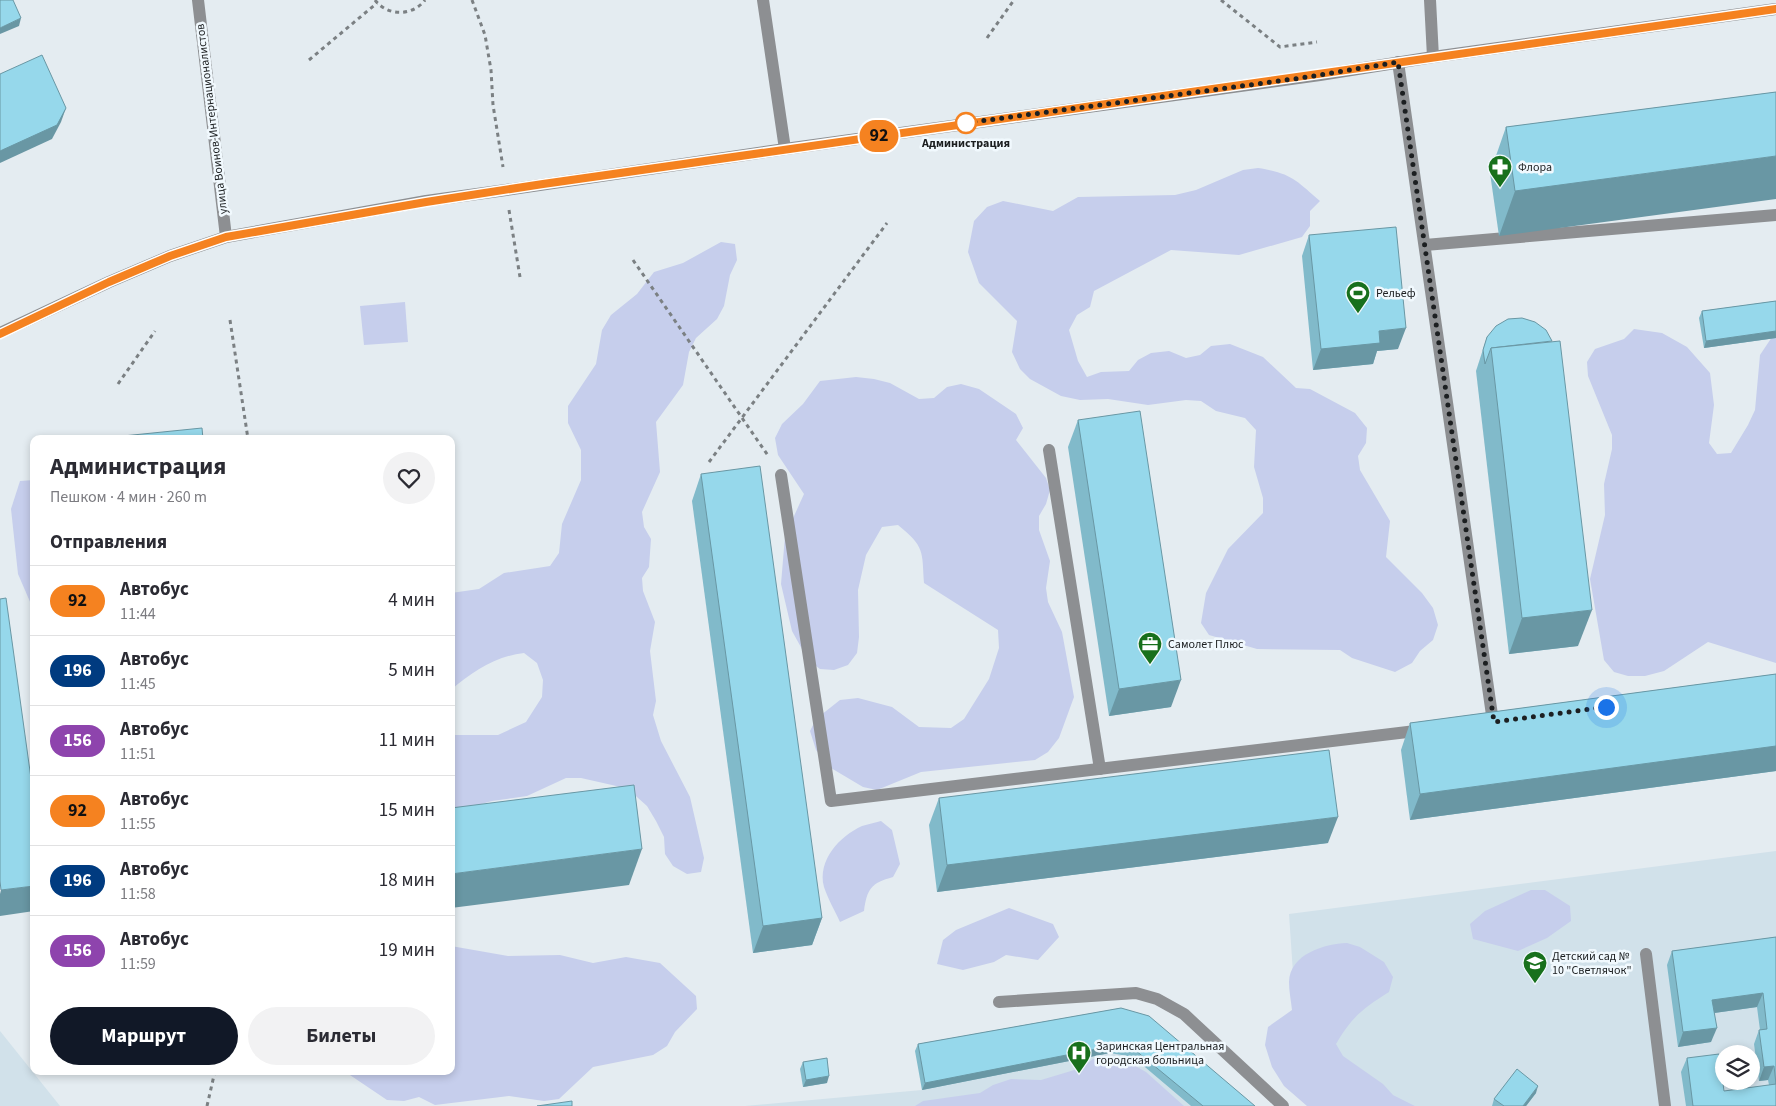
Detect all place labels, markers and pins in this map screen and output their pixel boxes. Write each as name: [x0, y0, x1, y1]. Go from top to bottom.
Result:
marker: Администрация: [955, 112, 977, 134]
place label: Администрация: [921, 135, 1010, 152]
pharmacy icon: Флора: [1487, 154, 1513, 188]
place label: Флора: [1518, 159, 1552, 176]
sports icon: Рельеф: [1345, 280, 1371, 314]
place label: Рельеф: [1376, 285, 1416, 302]
office icon: Самолет Плюс: [1137, 631, 1163, 665]
place label: Самолет Плюс: [1168, 636, 1244, 653]
place label: Детский сад № 10 "Светлячок": [1552, 948, 1632, 979]
school or university icon: Детский сад № 10 "Светлячок": [1522, 950, 1548, 984]
place label: Заринская Центральная городская больница: [1096, 1038, 1225, 1069]
hospital icon: Заринская Центральная городская больница: [1066, 1040, 1092, 1074]

